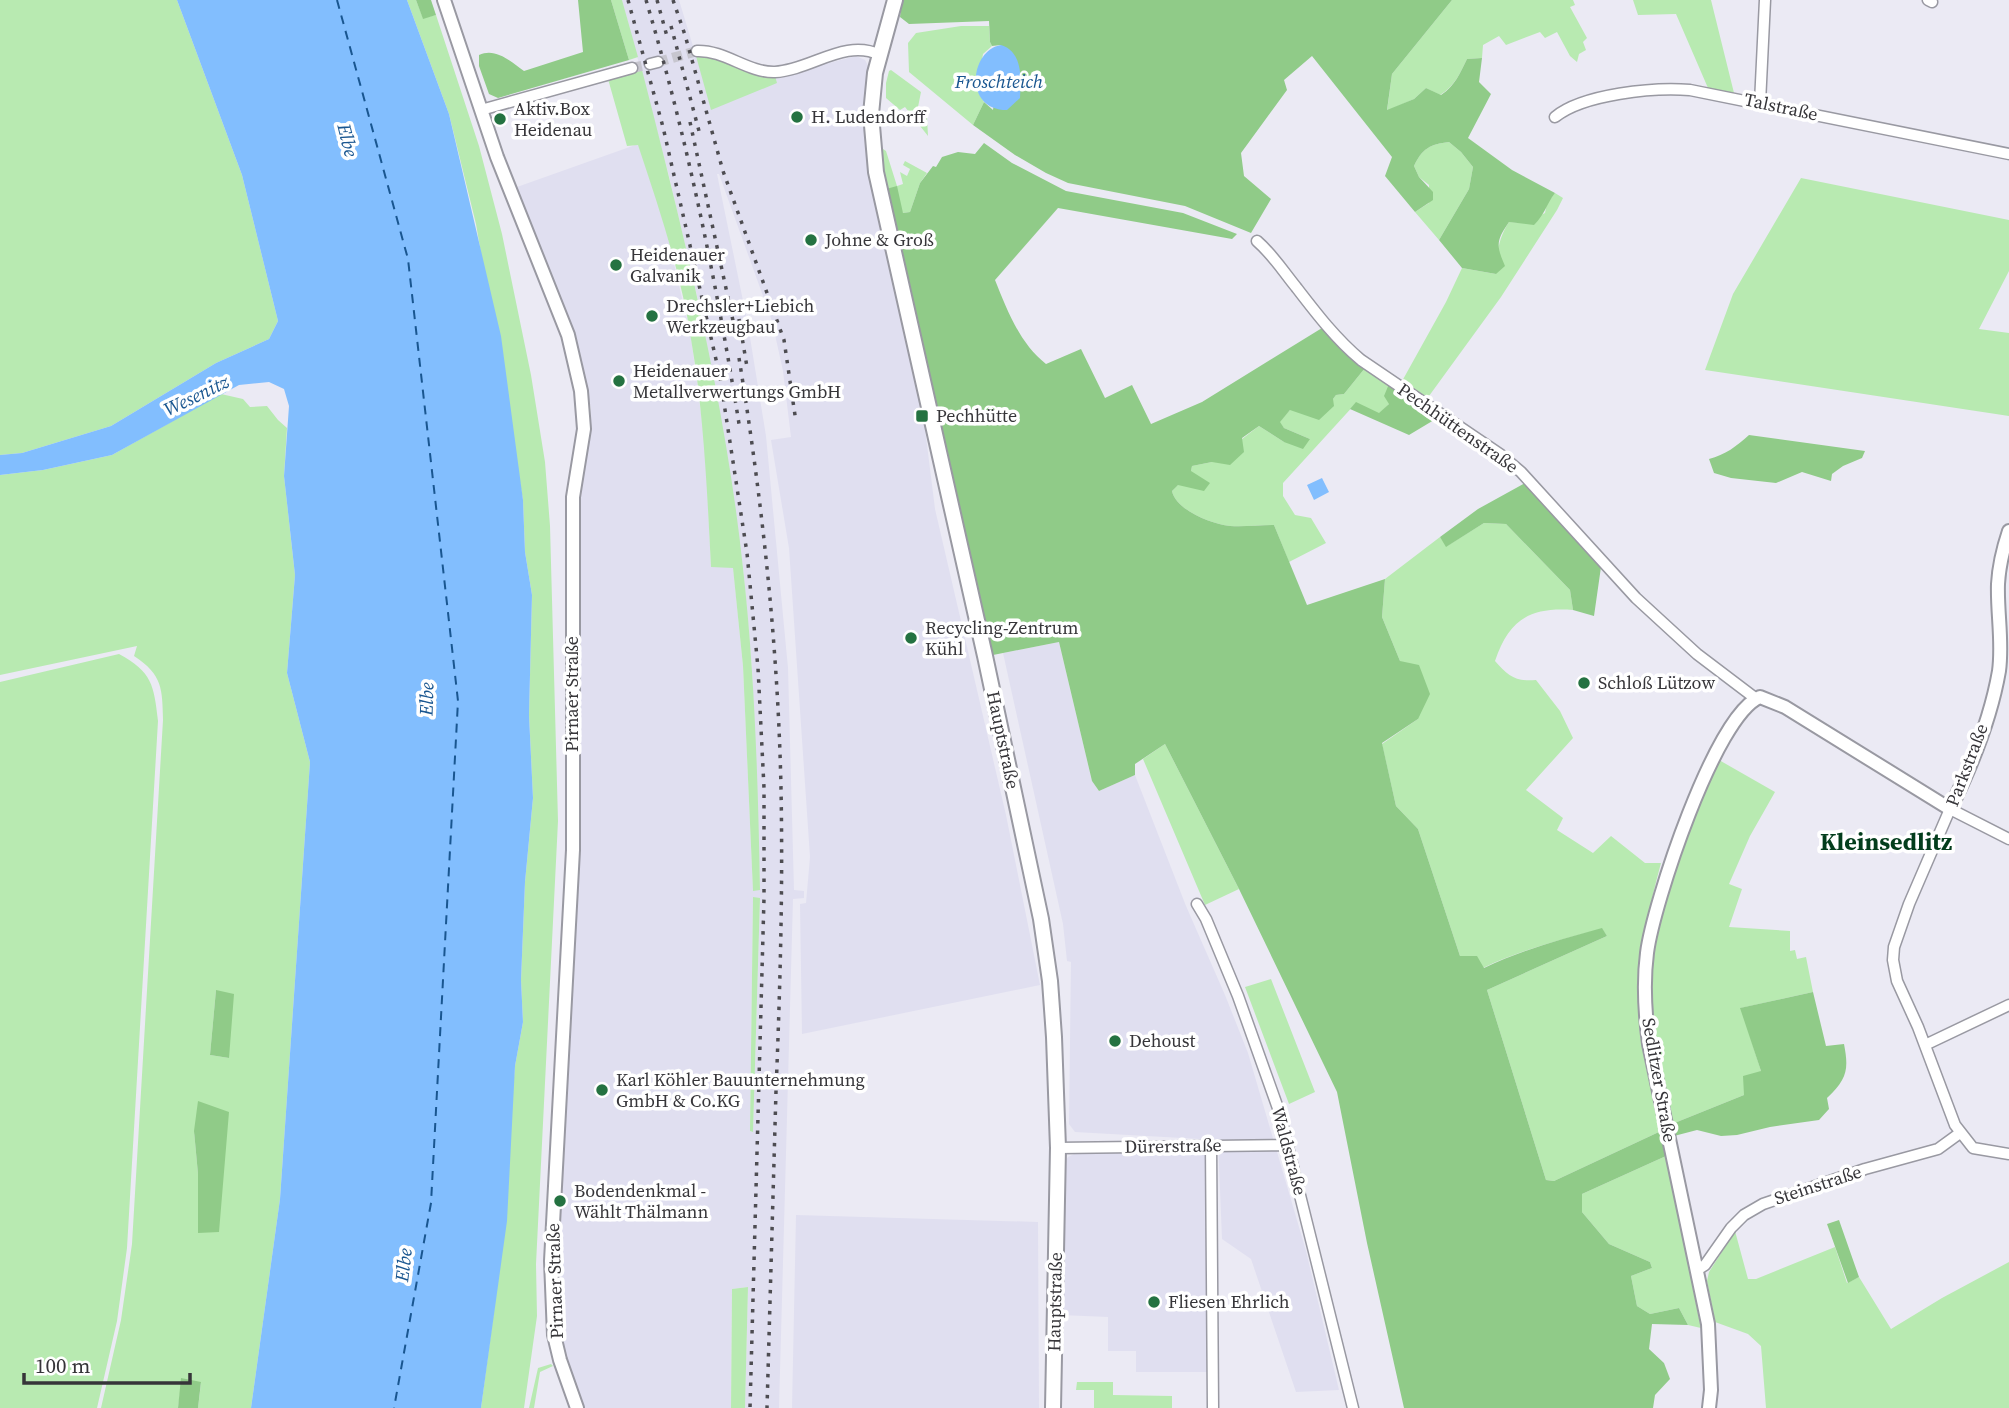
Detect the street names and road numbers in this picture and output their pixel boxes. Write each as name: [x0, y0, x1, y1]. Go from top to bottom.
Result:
street label: Talstraße: [1742, 87, 1820, 127]
street label: Pechhüttenstraße: [1393, 377, 1524, 479]
street label: Pirnaer Straße: [559, 636, 584, 752]
street label: Hauptstraße: [981, 689, 1026, 791]
street label: Parkstraße: [1939, 720, 1994, 810]
street label: Sedlitzer Straße: [1636, 1016, 1683, 1144]
street label: Waldstraße: [1266, 1104, 1313, 1198]
street label: Dürerstraße: [1124, 1132, 1222, 1159]
street label: Steinstraße: [1771, 1159, 1865, 1210]
street label: Pirnaer Straße: [540, 1223, 569, 1339]
street label: Hauptstraße: [1041, 1252, 1068, 1352]

